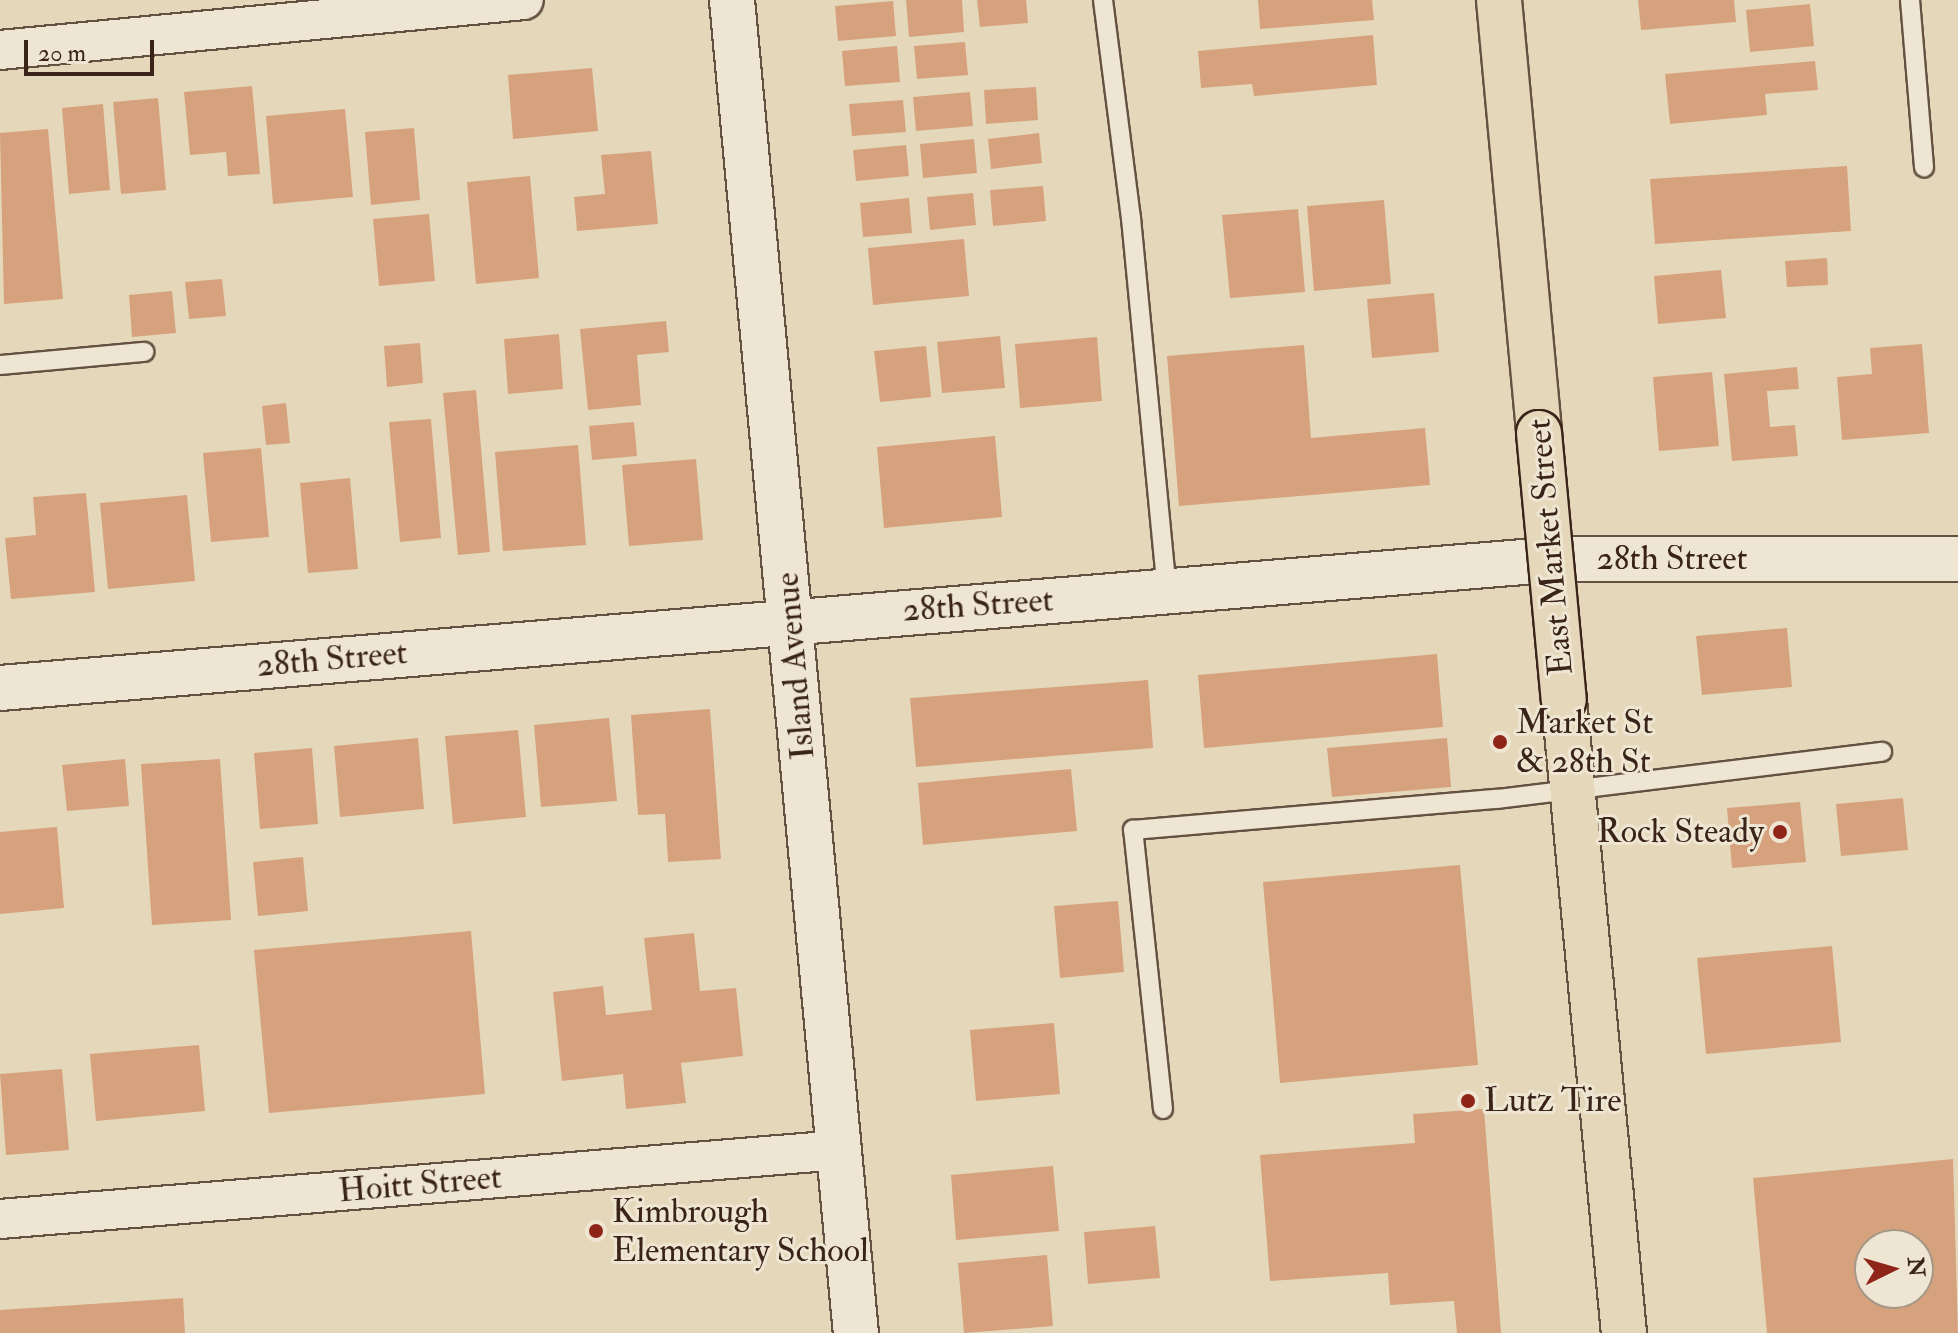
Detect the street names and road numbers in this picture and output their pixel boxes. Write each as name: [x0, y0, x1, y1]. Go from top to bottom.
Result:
street label: East Market Street: [1518, 417, 1582, 677]
street label: 28th Street: [1596, 539, 1748, 579]
street label: Island Avenue: [766, 571, 824, 761]
street label: 28th Street: [901, 579, 1055, 631]
street label: 28th Street: [255, 632, 409, 686]
street label: Hoitt Street: [337, 1157, 503, 1211]

